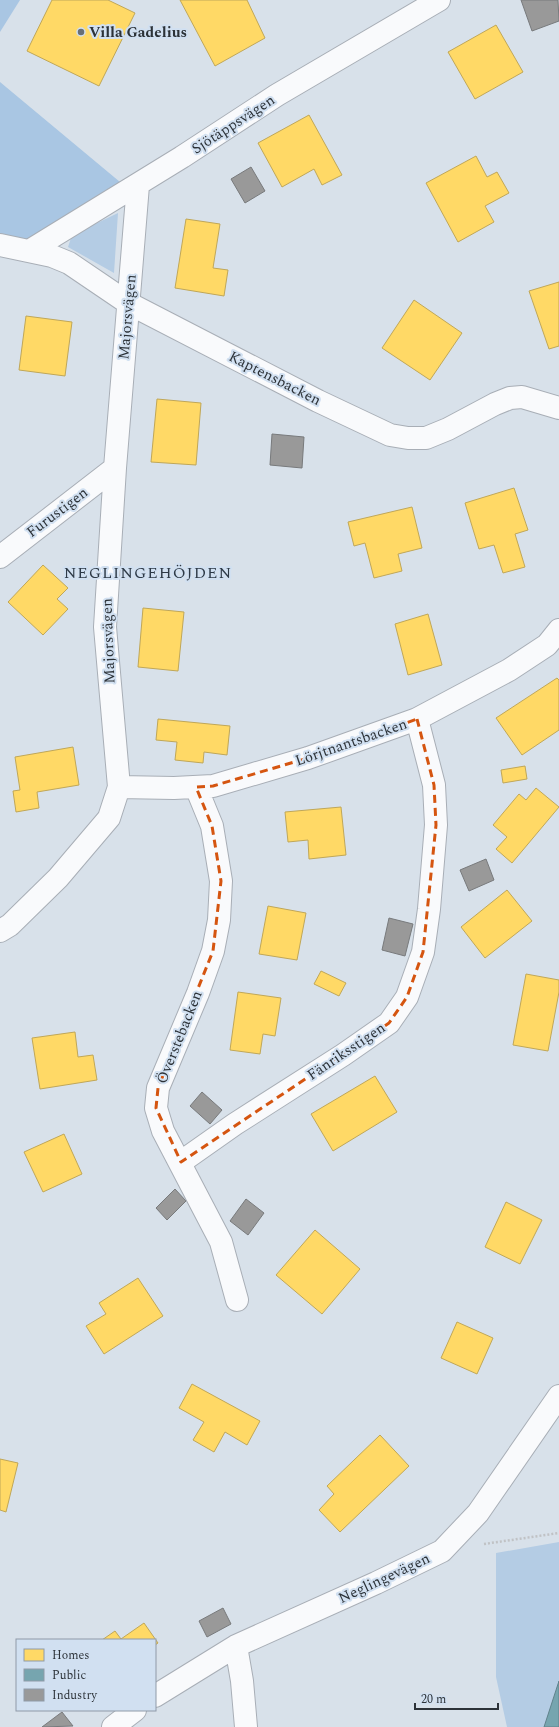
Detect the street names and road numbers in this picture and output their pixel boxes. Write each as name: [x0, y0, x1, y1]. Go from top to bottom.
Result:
street label: Sjötäppsvägen: [187, 89, 280, 160]
street label: Majorsvägen: [112, 273, 143, 361]
street label: Kaptensbacken: [225, 345, 325, 412]
street label: Furustigen: [22, 481, 93, 543]
street label: Majorsvägen: [96, 598, 121, 684]
street label: Lörjtnantsbacken: [292, 712, 411, 772]
street label: Överstebacken: [150, 987, 209, 1087]
street label: Fänriksstigen: [302, 1016, 390, 1086]
street label: Neglingevägen: [335, 1547, 434, 1610]

